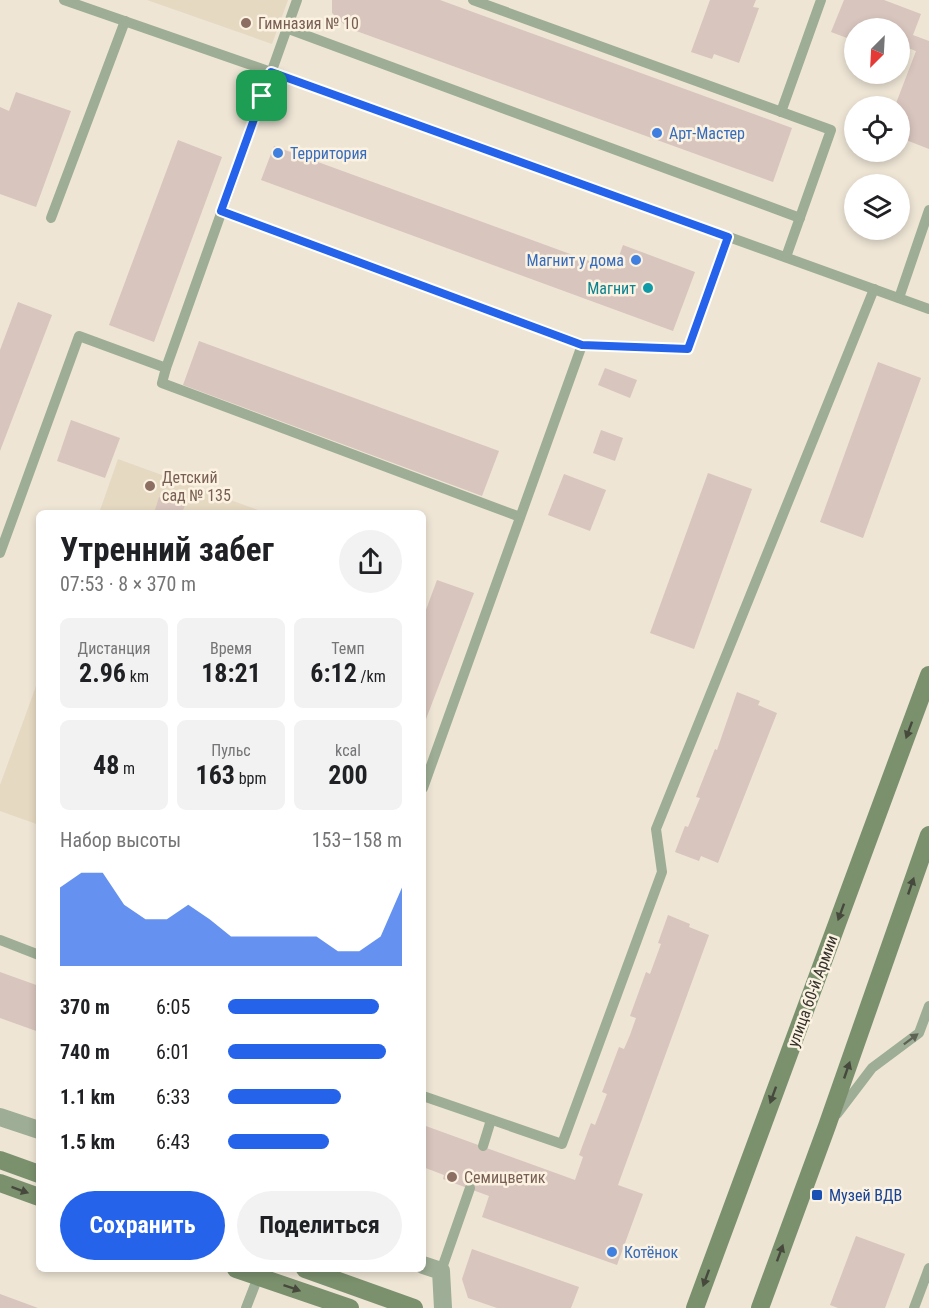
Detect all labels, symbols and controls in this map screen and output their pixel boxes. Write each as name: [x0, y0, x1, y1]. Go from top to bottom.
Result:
place label: Гимназия № 10: [258, 14, 359, 33]
marker: Гимназия № 10: [239, 16, 253, 30]
north arrow: [844, 18, 910, 84]
map controls: [844, 18, 910, 240]
pin: [236, 70, 287, 121]
icon: arrive: [245, 79, 278, 112]
button: locate: [844, 96, 910, 162]
place label: Арт-Мастер: [669, 124, 745, 143]
marker: Арт-Мастер: [650, 126, 664, 140]
place label: Территория: [290, 144, 367, 163]
marker: Территория: [271, 146, 285, 160]
button: layers: [844, 174, 910, 240]
place label: Магнит у дома: [527, 251, 624, 270]
marker: Магнит у дома: [629, 253, 643, 267]
place label: Магнит: [587, 279, 636, 298]
marker: Магнит: [641, 281, 655, 295]
place label: Детский сад № 135: [162, 468, 231, 505]
marker: Детский сад № 135: [143, 479, 157, 493]
text: Утренний забег: [60, 530, 274, 569]
button: share: [339, 530, 402, 593]
text: 07:53 · 8 × 370 m: [60, 572, 196, 596]
text: Дистанция: [78, 639, 150, 658]
text: Время: [210, 639, 252, 658]
text: Темп: [331, 639, 365, 658]
text: 2.96: [79, 658, 126, 688]
text: 18:21: [201, 658, 261, 688]
text: 6:12: [310, 658, 357, 688]
text: km: [126, 667, 149, 686]
text: /km: [357, 667, 386, 686]
one-way arrow: [903, 721, 913, 739]
text: Пульс: [211, 741, 251, 760]
text: kcal: [335, 741, 361, 760]
text: 48: [93, 750, 119, 780]
text: m: [119, 759, 135, 778]
text: 163: [196, 760, 235, 790]
text: 200: [328, 760, 368, 790]
text: bpm: [235, 769, 266, 788]
text: Набор высоты: [60, 828, 181, 852]
text: 153–158 m: [312, 828, 402, 852]
one-way arrow: [907, 877, 917, 895]
one-way arrow: [836, 904, 846, 922]
street label: улица 60-й Армии: [783, 933, 842, 1050]
text: 370 m: [60, 995, 110, 1019]
text: 6:05: [156, 995, 190, 1019]
one-way arrow: [902, 1033, 918, 1045]
text: 740 m: [60, 1040, 110, 1064]
text: 6:01: [156, 1040, 190, 1064]
one-way arrow: [842, 1061, 852, 1079]
text: 1.1 km: [60, 1085, 115, 1109]
text: 6:33: [156, 1085, 190, 1109]
one-way arrow: [768, 1087, 778, 1105]
text: 1.5 km: [60, 1130, 115, 1154]
text: 6:43: [156, 1130, 190, 1154]
place label: Cемицветик: [464, 1168, 546, 1187]
marker: Cемицветик: [445, 1170, 459, 1184]
one-way arrow: [11, 1186, 29, 1196]
place label: Музей ВДВ: [829, 1186, 902, 1205]
marker: Музей ВДВ: [810, 1188, 824, 1202]
button: Сохранить: [60, 1191, 225, 1260]
button: Поделиться: [237, 1191, 402, 1260]
place label: Котёнок: [624, 1243, 678, 1262]
one-way arrow: [776, 1244, 786, 1262]
marker: Котёнок: [605, 1245, 619, 1259]
one-way arrow: [700, 1269, 710, 1287]
one-way arrow: [283, 1284, 301, 1294]

